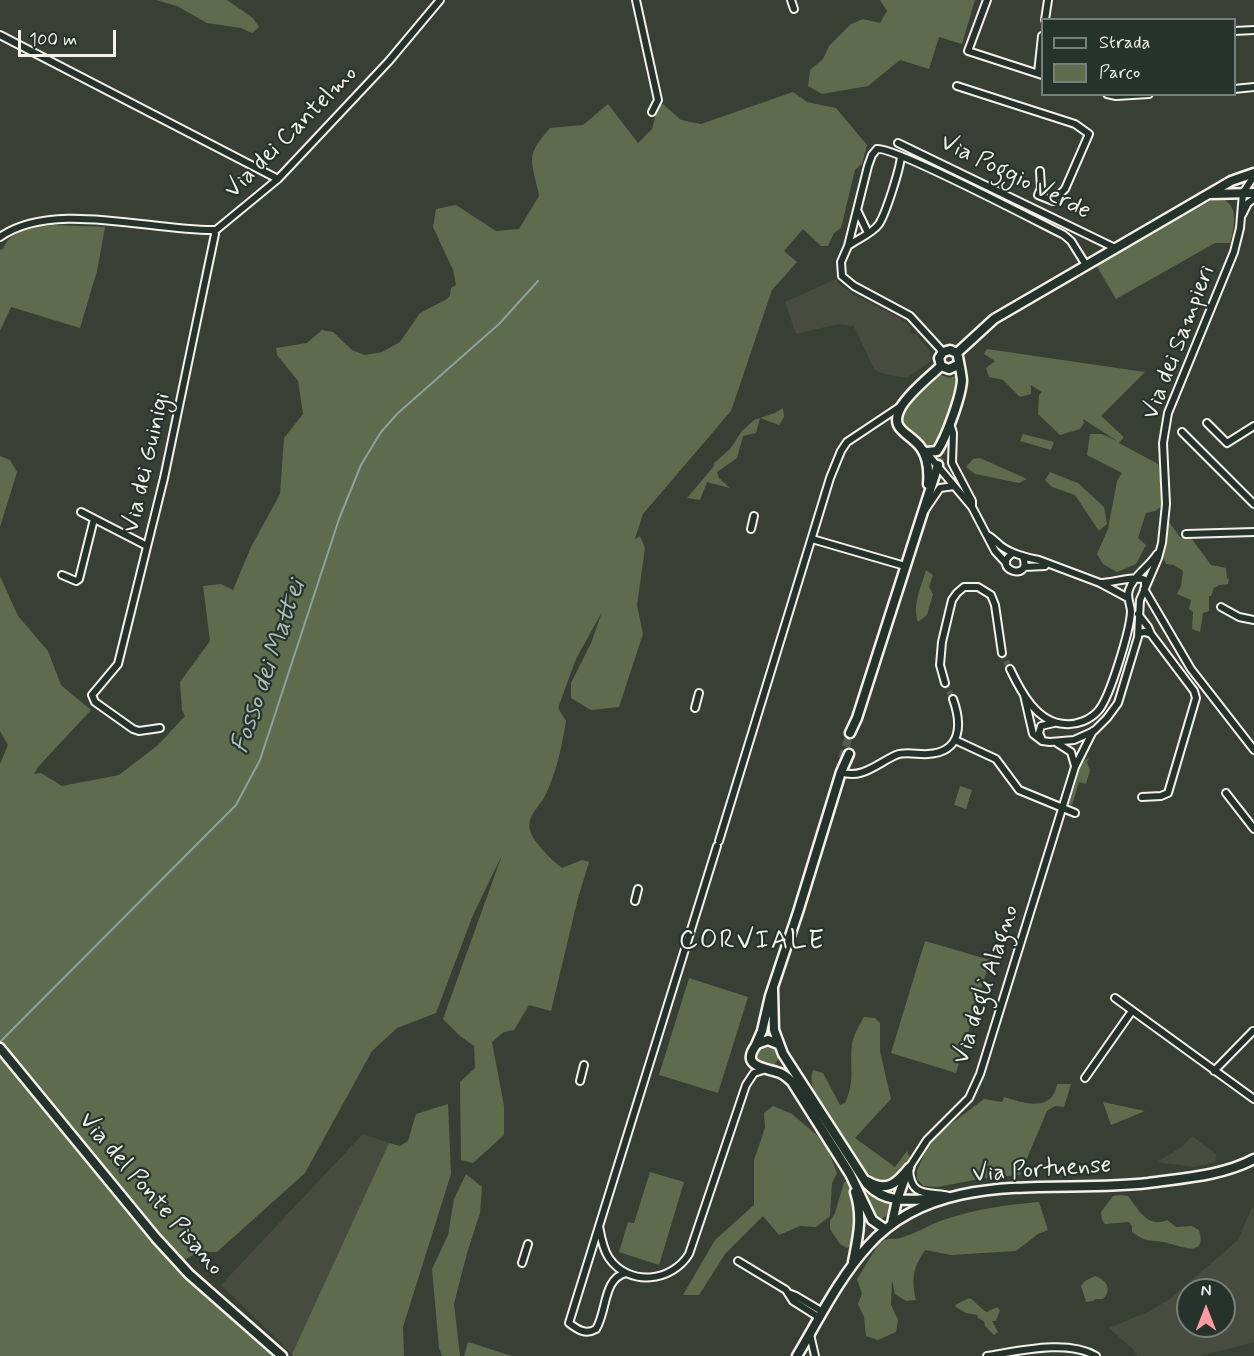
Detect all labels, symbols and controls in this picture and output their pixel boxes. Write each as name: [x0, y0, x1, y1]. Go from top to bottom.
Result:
scale bar: [21, 18, 118, 56]
legend: [1041, 18, 1236, 96]
text: 100 m: [29, 28, 77, 52]
text: Strada: [1099, 31, 1150, 55]
street label: Via dei Cantelmo: [220, 61, 364, 205]
text: Parco: [1099, 61, 1140, 85]
street label: Via Poggio Verde: [935, 129, 1095, 227]
street label: Via dei Sampieri: [1137, 262, 1223, 424]
street label: Via dei Guinigi: [118, 390, 178, 536]
water label: Fosso dei Mattei: [226, 576, 314, 758]
street label: Via degli Alagno: [948, 902, 1026, 1068]
district label: CORVIALE: [677, 926, 827, 958]
street label: Via del Ponte Pisano: [71, 1108, 229, 1282]
street label: Via Portuense: [971, 1152, 1113, 1190]
north arrow: [1176, 1278, 1236, 1338]
text: N: [1201, 1281, 1211, 1302]

